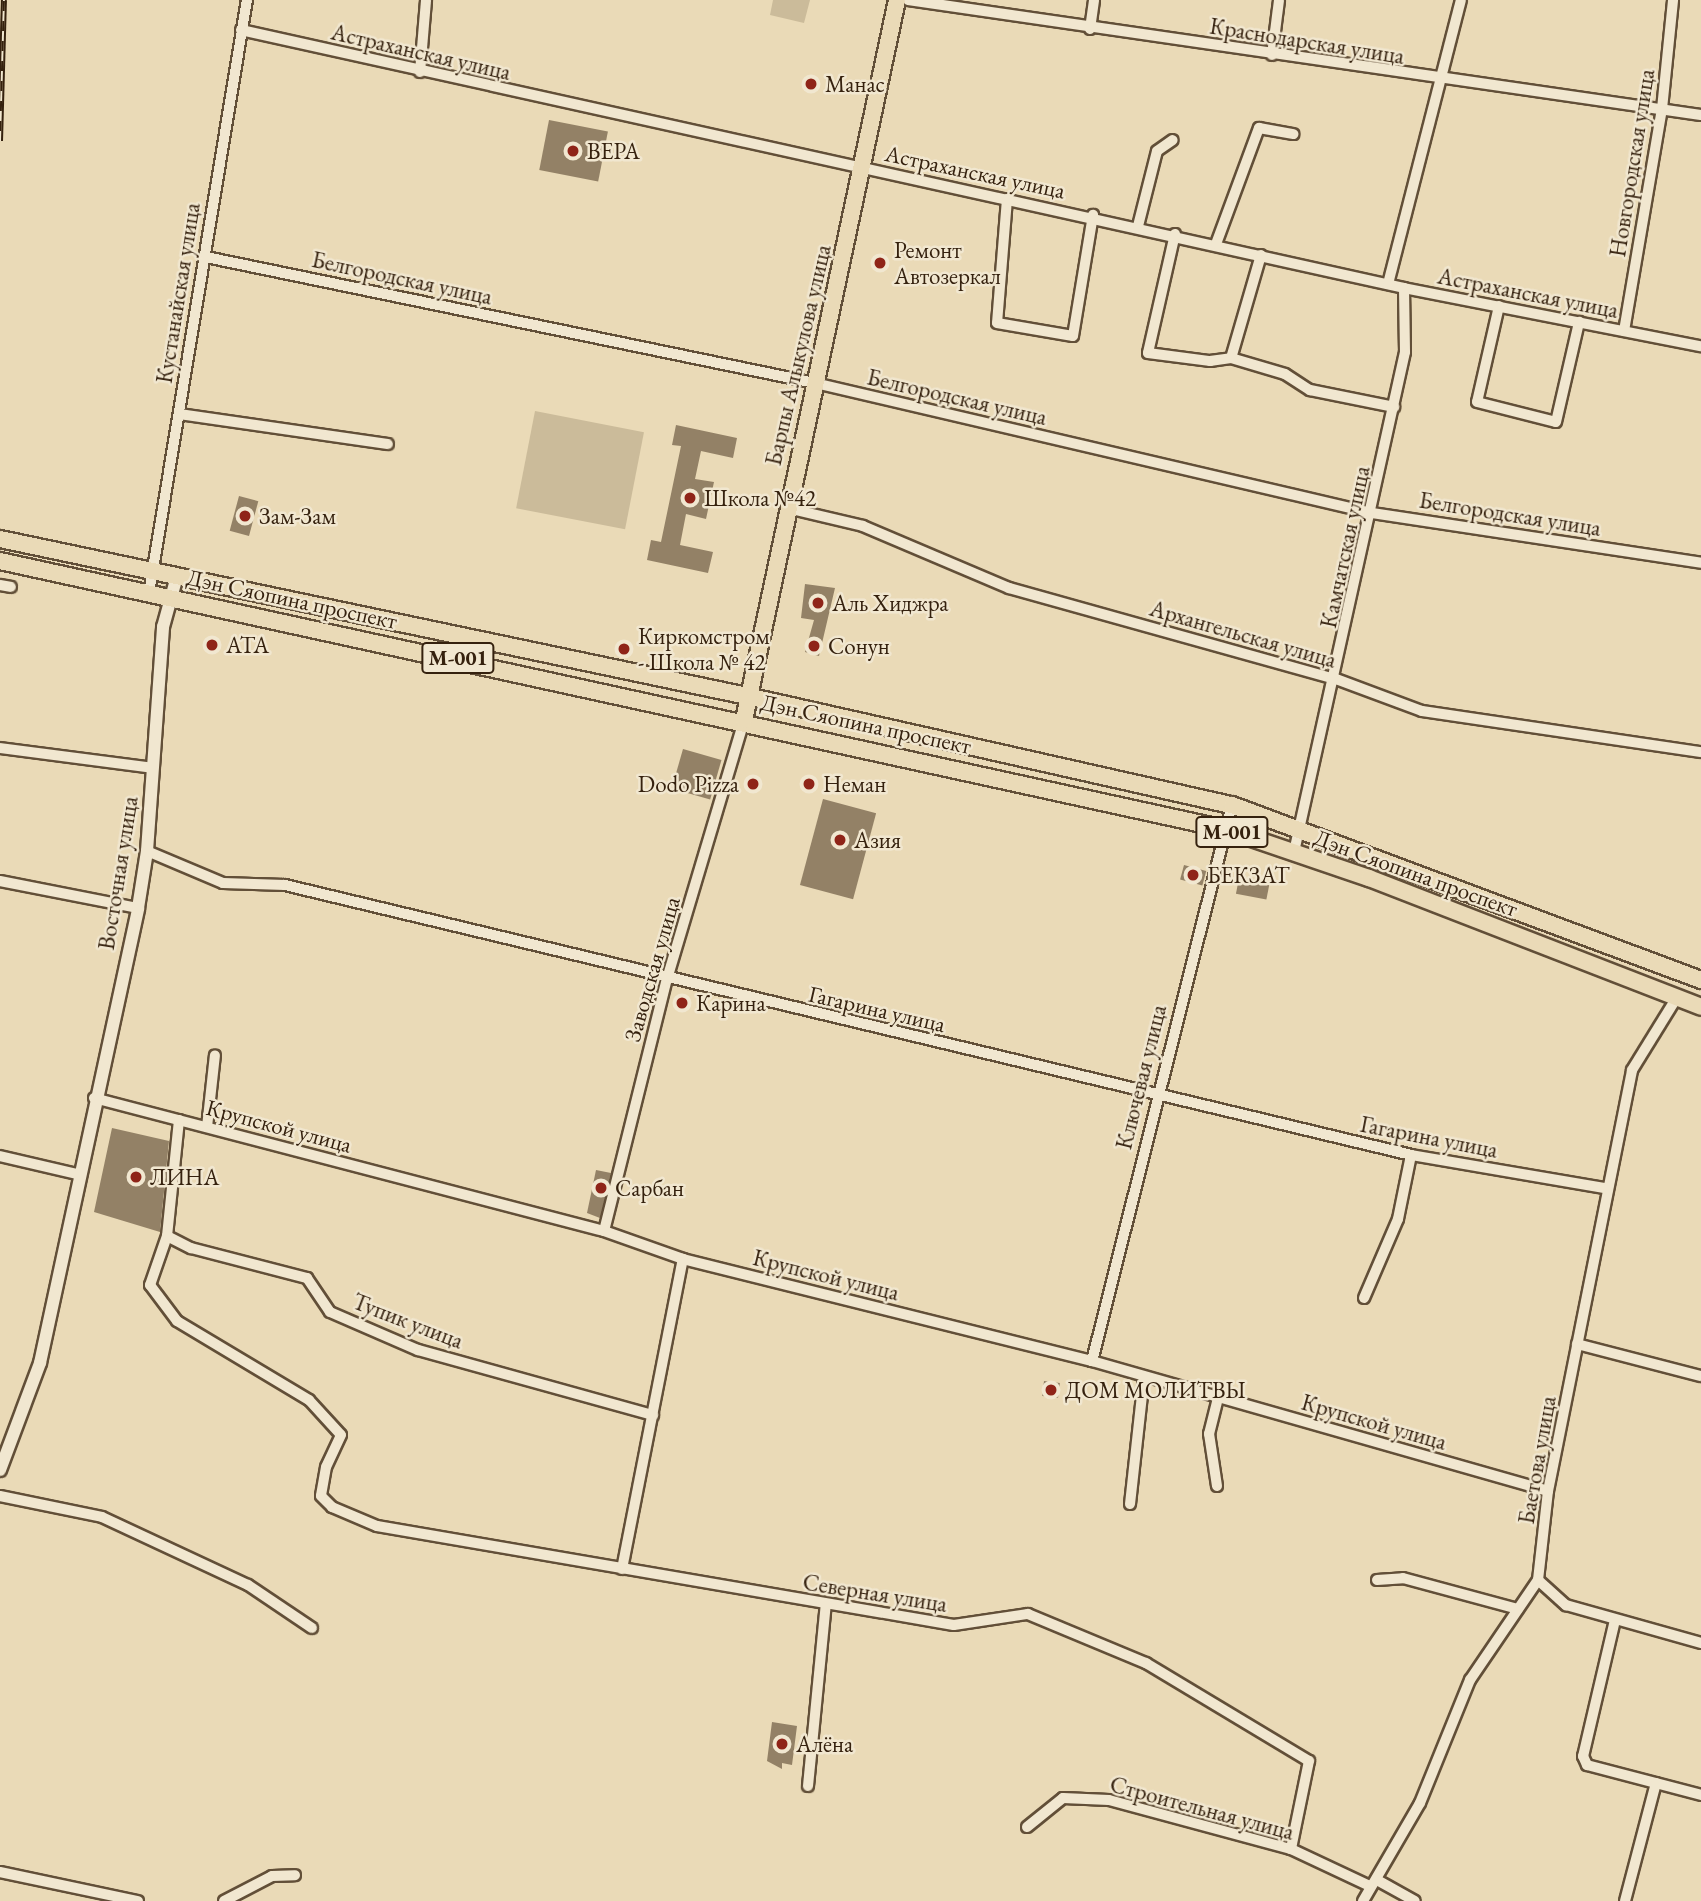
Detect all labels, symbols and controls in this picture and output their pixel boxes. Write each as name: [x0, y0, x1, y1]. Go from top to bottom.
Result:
street label: Краснодарская улица: [1208, 12, 1406, 70]
street label: Астраханская улица: [329, 18, 513, 86]
street label: Новгородская улица: [1604, 67, 1660, 259]
place label: Манас: [825, 70, 885, 98]
marker: Манас: [803, 76, 819, 92]
place label: ВЕРА: [587, 137, 640, 165]
street label: Астраханская улица: [882, 139, 1068, 205]
marker: ВЕРА: [565, 143, 581, 159]
street label: Кустанайская улица: [150, 201, 206, 385]
place label: Ремонт Автозеркал: [894, 236, 1001, 290]
street label: Барпы Алыкулова улица: [759, 242, 837, 468]
street label: Белгородская улица: [309, 245, 495, 311]
marker: Ремонт Автозеркал: [872, 255, 888, 271]
street label: Астраханская улица: [1435, 262, 1621, 324]
street label: Белгородская улица: [864, 363, 1050, 431]
street label: Камчатская улица: [1314, 463, 1376, 631]
place label: Школа №42: [704, 484, 816, 512]
street label: Белгородская улица: [1417, 486, 1603, 542]
marker: Школа №42: [682, 490, 698, 506]
place label: Зам-Зам: [259, 502, 336, 530]
marker: Зам-Зам: [237, 508, 253, 524]
street label: Дэн Сяопина проспект: [184, 563, 400, 635]
place label: Аль Хиджра: [832, 589, 949, 617]
street label: Архангельская улица: [1147, 594, 1339, 674]
marker: Аль Хиджра: [810, 595, 826, 611]
place label: Киркомстром - Школа № 42: [638, 622, 770, 676]
place label: АТА: [226, 631, 269, 659]
place label: Сонун: [828, 632, 890, 660]
marker: АТА: [204, 637, 220, 653]
marker: Сонун: [806, 638, 822, 654]
road number: M-001: [421, 640, 495, 676]
marker: Киркомстром - Школа № 42: [616, 641, 632, 657]
street label: Дэн Сяопина проспект: [758, 688, 974, 760]
place label: Dodo Pizza: [638, 770, 739, 798]
place label: Неман: [823, 770, 886, 798]
marker: Dodo Pizza: [745, 776, 761, 792]
marker: Неман: [801, 776, 817, 792]
street label: Восточная улица: [92, 794, 144, 952]
road number: M-001: [1195, 814, 1269, 850]
street label: Дэн Сяопина проспект: [1310, 823, 1522, 923]
place label: Азия: [854, 826, 901, 854]
marker: Азия: [832, 832, 848, 848]
place label: БЕКЗАТ: [1207, 861, 1290, 889]
marker: БЕКЗАТ: [1185, 867, 1201, 883]
street label: Заводская улица: [618, 893, 686, 1045]
street label: Гагарина улица: [806, 980, 948, 1038]
place label: Карина: [696, 989, 766, 1017]
marker: Карина: [674, 995, 690, 1011]
street label: Ключевая улица: [1110, 1002, 1172, 1152]
street label: Крупской улица: [203, 1093, 355, 1159]
street label: Гагарина улица: [1358, 1110, 1500, 1164]
place label: ЛИНА: [150, 1163, 219, 1191]
marker: ЛИНА: [128, 1169, 144, 1185]
place label: Сарбан: [615, 1174, 684, 1202]
marker: Сарбан: [593, 1180, 609, 1196]
street label: Крупской улица: [750, 1244, 902, 1306]
street label: Тупик улица: [349, 1287, 467, 1355]
place label: ДОМ МОЛИТВЫ: [1065, 1376, 1246, 1404]
marker: ДОМ МОЛИТВЫ: [1043, 1382, 1059, 1398]
street label: Крупской улица: [1298, 1388, 1450, 1456]
street label: Баетова улица: [1512, 1394, 1562, 1526]
street label: Северная улица: [801, 1568, 949, 1618]
place label: Алёна: [796, 1730, 853, 1758]
marker: Алёна: [774, 1736, 790, 1752]
street label: Строительная улица: [1107, 1770, 1297, 1846]

